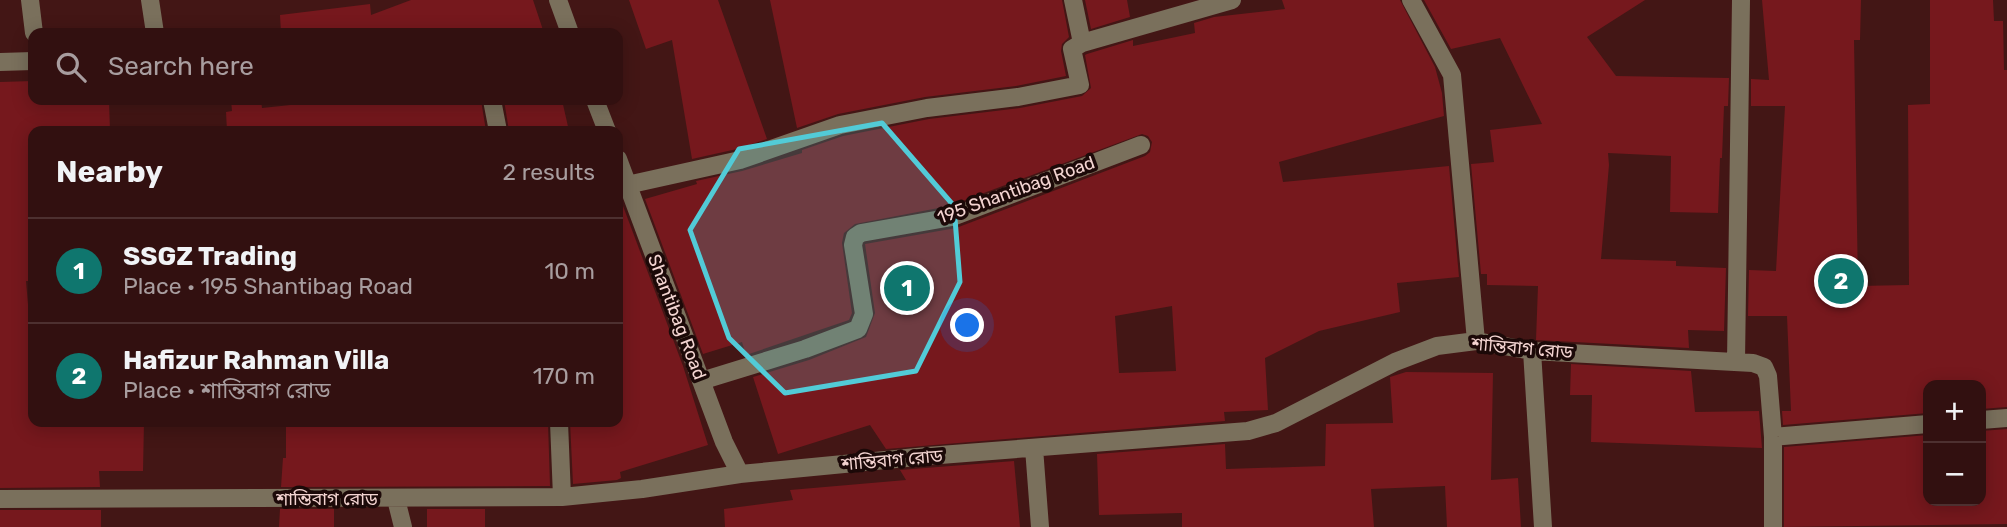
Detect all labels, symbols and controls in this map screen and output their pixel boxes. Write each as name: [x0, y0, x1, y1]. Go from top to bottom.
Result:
search box: [28, 28, 623, 105]
icon: search: [52, 48, 90, 86]
text: Search here: [108, 51, 254, 82]
street label: 195 Shantibag Road: [934, 151, 1098, 229]
text: Nearby: [56, 154, 163, 190]
text: 2 results: [503, 158, 595, 186]
text: SSGZ Trading: [123, 241, 297, 272]
street label: Shantibag Road: [643, 251, 711, 383]
pin: 2: [1818, 255, 1864, 307]
text: 1: [73, 257, 85, 285]
text: 10 m: [544, 257, 595, 285]
pin: 1: [884, 262, 930, 314]
text: Place · 195 Shantibag Road: [123, 272, 413, 300]
your location: [950, 308, 984, 342]
street label: শান্তিবাগ রোড: [1469, 333, 1574, 363]
text: Hafizur Rahman Villa: [123, 345, 389, 376]
text: 2: [72, 362, 86, 390]
text: 170 m: [533, 362, 595, 390]
text: Place · শান্তিবাগ রোড: [123, 376, 331, 404]
map controls: [1923, 380, 1986, 506]
button: +: [1923, 380, 1986, 443]
button: −: [1923, 443, 1986, 506]
street label: শান্তিবাগ রোড: [839, 445, 944, 475]
street label: শান্তিবাগ রোড: [275, 488, 378, 510]

